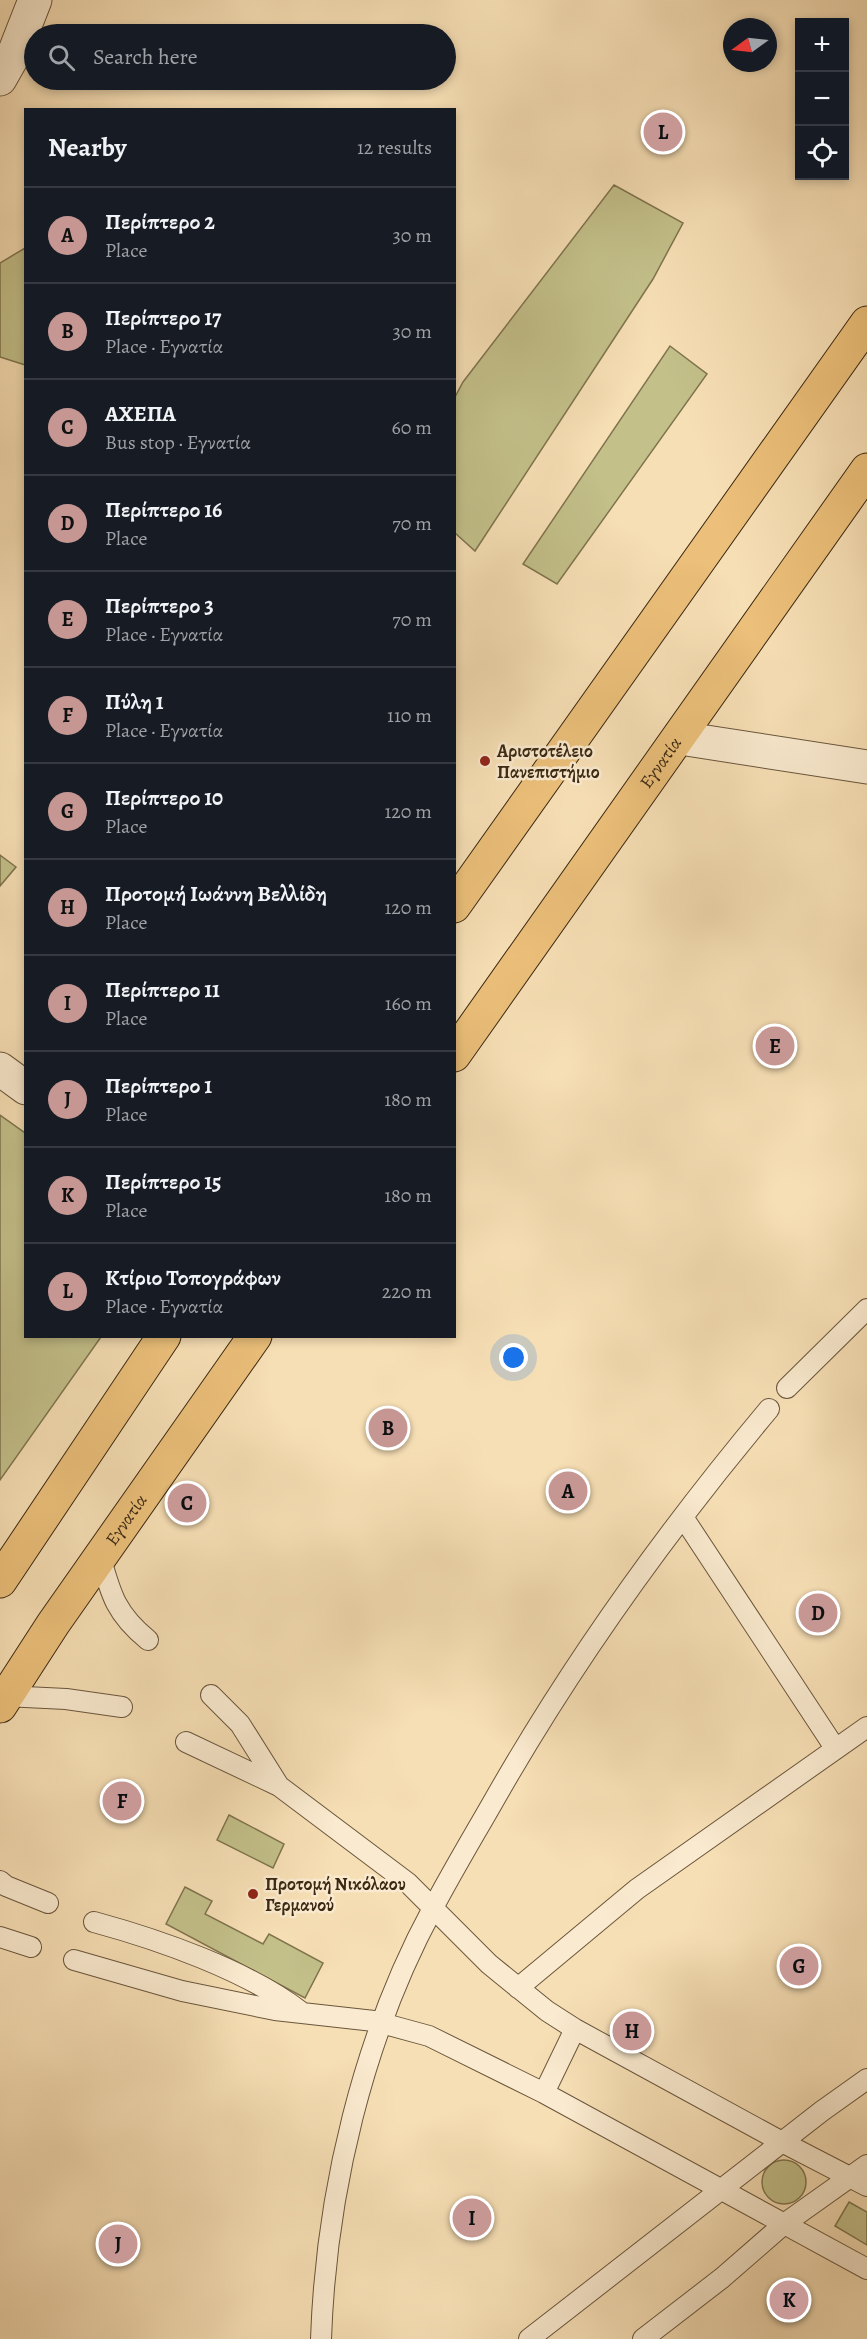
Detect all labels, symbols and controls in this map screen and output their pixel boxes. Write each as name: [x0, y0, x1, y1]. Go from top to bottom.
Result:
north arrow: [723, 18, 777, 72]
map controls: [795, 18, 849, 180]
button: +: [795, 18, 849, 72]
search box: [24, 24, 456, 90]
icon: search: [45, 41, 78, 74]
text: Search here: [93, 42, 198, 72]
button: −: [795, 72, 849, 126]
pin: L: [644, 110, 682, 154]
button: locate: [795, 126, 849, 180]
text: Nearby: [48, 130, 127, 165]
text: 12 results: [357, 134, 432, 161]
text: Περίπτερο 2: [105, 207, 215, 237]
text: A: [61, 222, 74, 249]
text: 30 m: [392, 222, 432, 249]
text: Place: [105, 237, 147, 264]
text: Περίπτερο 17: [105, 303, 221, 333]
text: B: [61, 318, 74, 345]
text: 30 m: [392, 318, 432, 345]
text: Place · Εγνατία: [105, 333, 223, 360]
text: ΑΧΕΠΑ: [105, 399, 176, 429]
text: C: [61, 414, 74, 441]
text: 60 m: [392, 414, 432, 441]
text: Bus stop · Εγνατία: [105, 429, 251, 456]
text: Περίπτερο 16: [105, 495, 222, 525]
text: D: [61, 510, 74, 537]
text: 70 m: [392, 510, 432, 537]
text: Place: [105, 525, 147, 552]
text: Περίπτερο 3: [105, 591, 214, 621]
text: E: [62, 606, 73, 633]
text: 70 m: [392, 606, 432, 633]
text: Place · Εγνατία: [105, 621, 223, 648]
text: Πύλη 1: [105, 687, 164, 717]
text: F: [62, 702, 73, 729]
text: 110 m: [387, 702, 432, 729]
text: Place · Εγνατία: [105, 717, 223, 744]
street label: Εγνατία: [634, 732, 687, 793]
place label: Αριστοτέλειο Πανεπιστήμιο: [496, 739, 600, 784]
marker: Αριστοτέλειο Πανεπιστήμιο: [478, 754, 492, 768]
text: Περίπτερο 10: [105, 783, 223, 813]
text: G: [61, 798, 74, 825]
text: 120 m: [384, 798, 432, 825]
text: Place: [105, 813, 147, 840]
text: Προτομή Ιωάννη Βελλίδη: [105, 879, 327, 909]
text: H: [60, 894, 75, 921]
text: 120 m: [384, 894, 432, 921]
text: Place: [105, 909, 147, 936]
text: Περίπτερο 11: [105, 975, 220, 1005]
text: I: [64, 990, 71, 1017]
text: 160 m: [385, 990, 432, 1017]
text: Place: [105, 1005, 147, 1032]
pin: E: [756, 1024, 794, 1068]
text: Περίπτερο 1: [105, 1071, 212, 1101]
text: J: [64, 1086, 71, 1113]
text: 180 m: [384, 1086, 432, 1113]
text: Place: [105, 1101, 147, 1128]
text: Περίπτερο 15: [105, 1167, 221, 1197]
text: K: [61, 1182, 74, 1209]
text: 180 m: [384, 1182, 432, 1209]
text: Place: [105, 1197, 147, 1224]
text: Κτίριο Τοπογράφων: [105, 1263, 281, 1293]
text: L: [62, 1278, 73, 1305]
text: 220 m: [382, 1278, 432, 1305]
text: Place · Εγνατία: [105, 1293, 223, 1320]
your location: [499, 1343, 528, 1372]
pin: B: [368, 1406, 408, 1450]
pin: A: [548, 1468, 588, 1514]
pin: C: [168, 1480, 207, 1526]
street label: Εγνατία: [100, 1489, 153, 1550]
pin: D: [798, 1590, 838, 1636]
pin: F: [102, 1778, 142, 1824]
place label: Προτομή Νικόλαου Γερμανού: [265, 1872, 406, 1917]
marker: Προτομή Νικόλαου Γερμανού: [246, 1887, 260, 1901]
pin: G: [780, 1944, 818, 1988]
pin: H: [612, 2008, 652, 2054]
pin: I: [452, 2196, 492, 2240]
pin: J: [98, 2222, 138, 2266]
pin: K: [770, 2278, 808, 2322]

